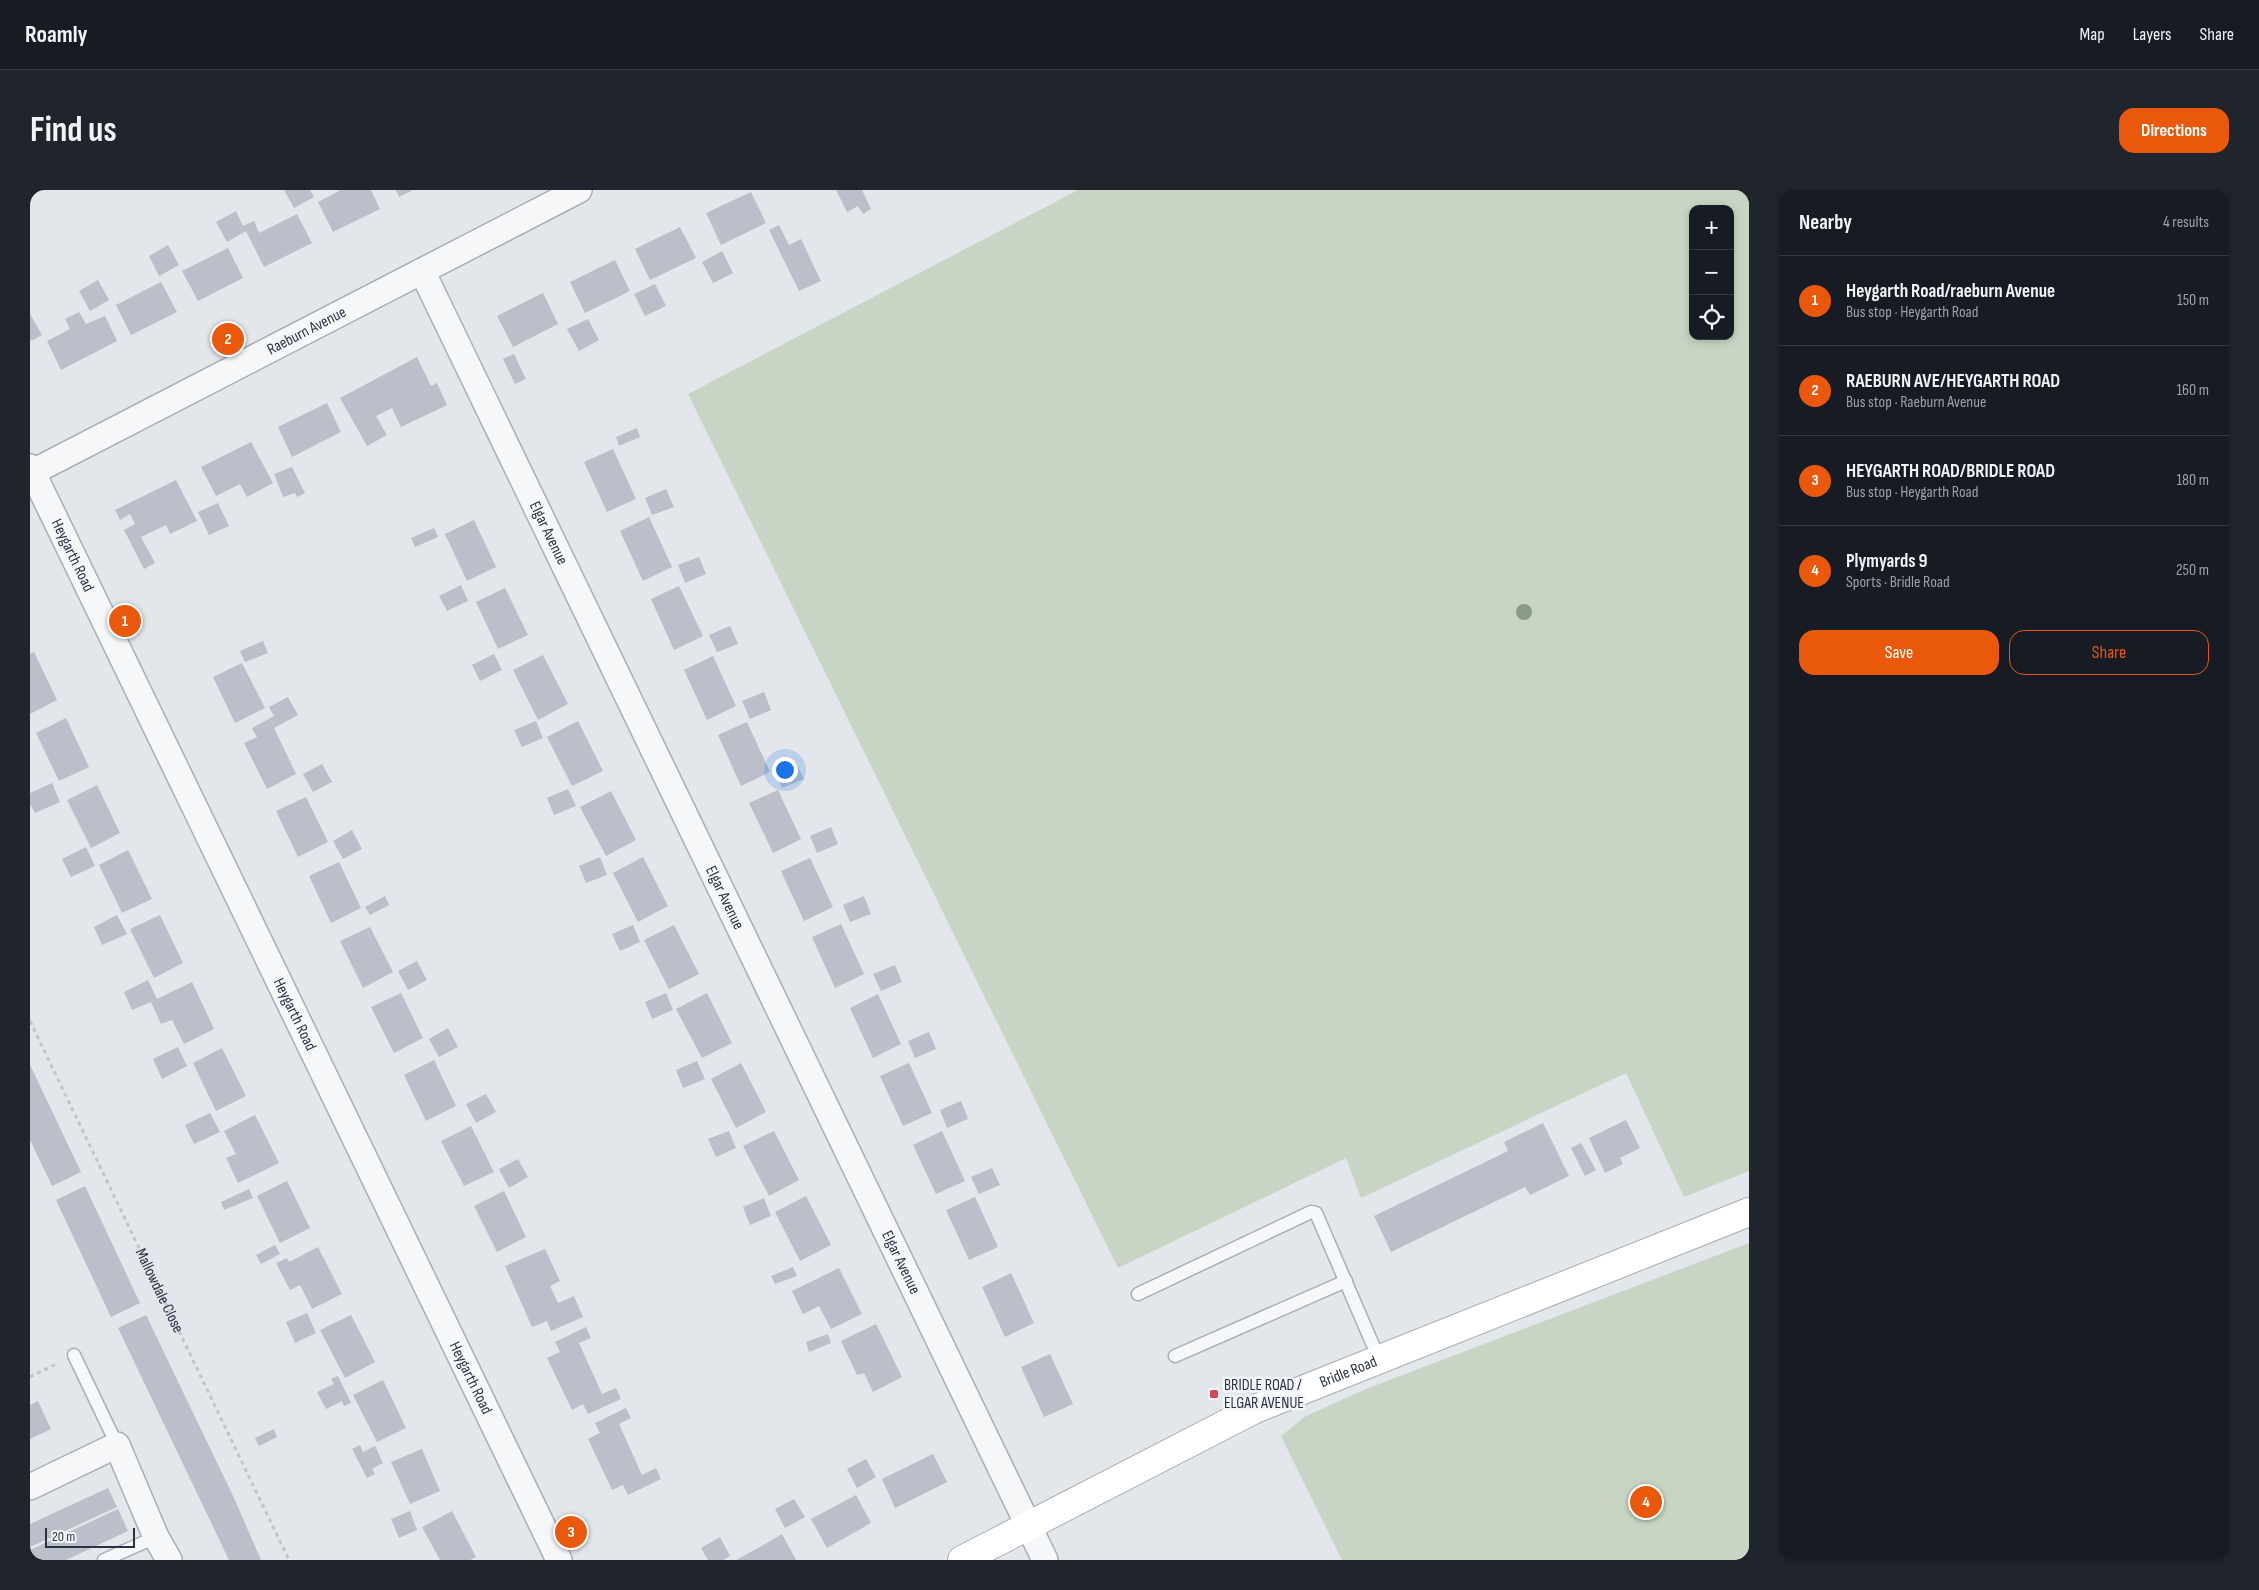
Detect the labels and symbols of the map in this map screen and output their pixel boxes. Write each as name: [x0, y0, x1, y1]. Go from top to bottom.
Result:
street label: Raeburn Avenue: [264, 302, 349, 359]
pin: 2: [212, 320, 244, 358]
street label: Elgar Avenue: [525, 498, 572, 568]
street label: Heygarth Road: [47, 516, 98, 595]
pin: 1: [109, 602, 141, 640]
your location: [772, 757, 798, 783]
street label: Elgar Avenue: [701, 863, 748, 933]
street label: Heygarth Road: [269, 975, 320, 1054]
street label: Elgar Avenue: [878, 1227, 925, 1297]
street label: Mallowdale Close: [131, 1245, 188, 1336]
street label: Heygarth Road: [445, 1339, 497, 1417]
street label: Bridle Road: [1317, 1352, 1380, 1392]
place label: BRIDLE ROAD / ELGAR AVENUE: [1224, 1376, 1304, 1413]
marker: BRIDLE ROAD / ELGAR AVENUE: [1208, 1388, 1220, 1400]
pin: 4: [1630, 1483, 1662, 1521]
pin: 3: [555, 1513, 587, 1551]
scale bar: [45, 1525, 135, 1548]

